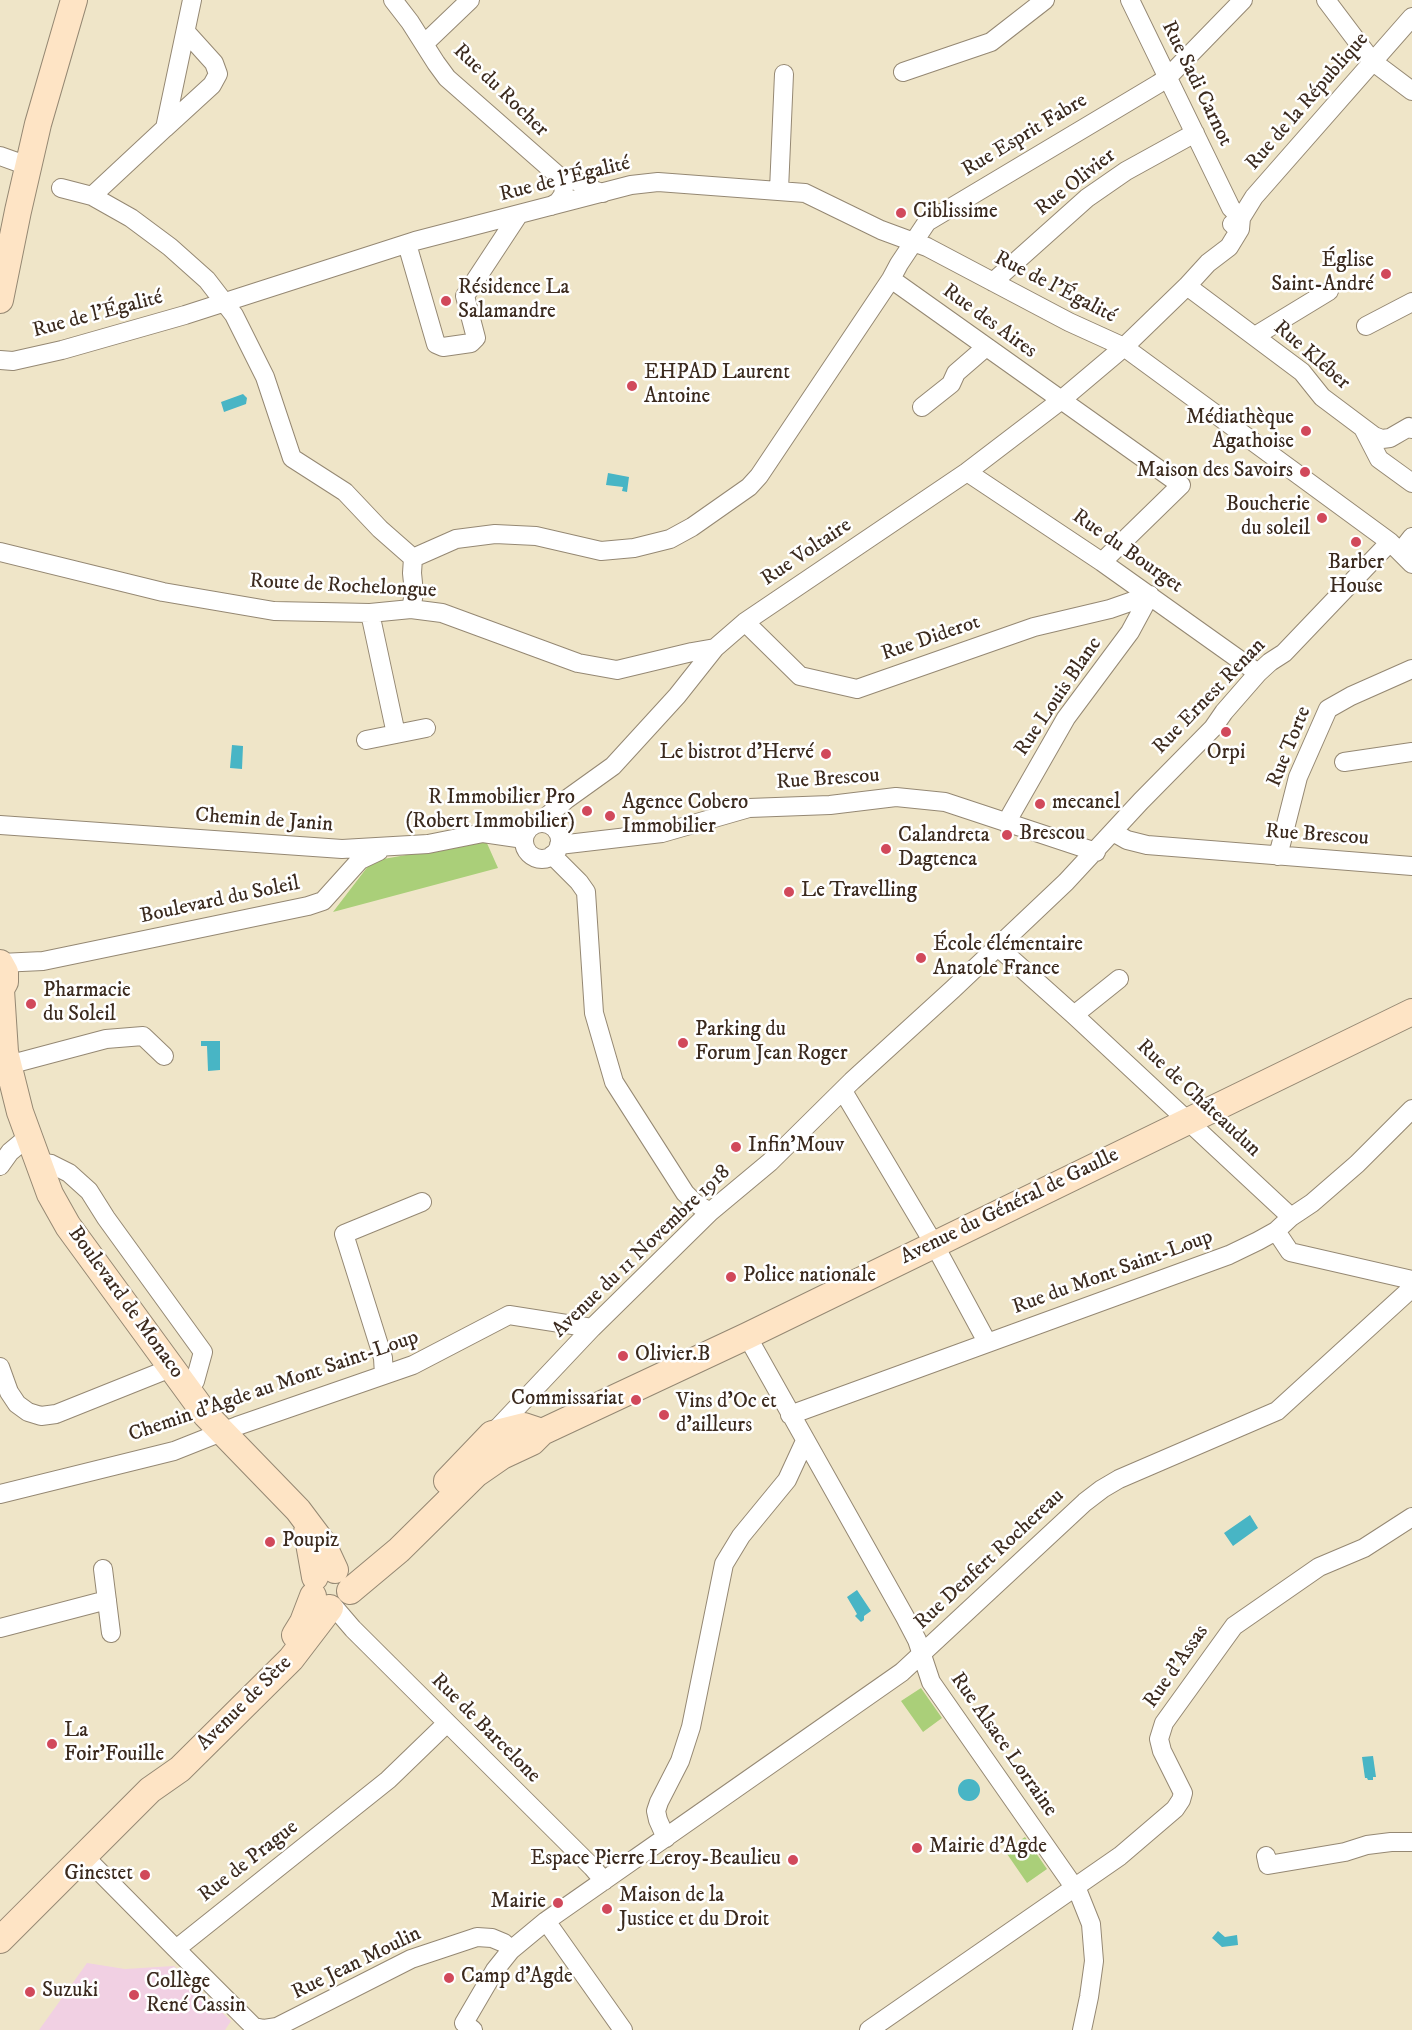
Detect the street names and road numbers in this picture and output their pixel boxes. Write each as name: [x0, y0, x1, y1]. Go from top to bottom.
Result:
street label: Rue Sadi Carnot: [1155, 17, 1237, 151]
street label: Rue de la République: [1241, 28, 1375, 176]
street label: Rue du Rocher: [447, 39, 553, 143]
street label: Rue Esprit Fabre: [958, 89, 1092, 183]
street label: Rue Olivier: [1031, 144, 1121, 222]
street label: Rue de l'Égalité: [497, 152, 633, 208]
street label: Rue de l'Égalité: [990, 246, 1120, 330]
street label: Rue des Aires: [937, 279, 1041, 365]
street label: Rue de l'Égalité: [30, 286, 166, 344]
street label: Rue Kléber: [1268, 316, 1354, 396]
street label: Rue du Bourget: [1067, 505, 1187, 599]
street label: Rue Voltaire: [757, 514, 857, 592]
street label: Route de Rochelongue: [249, 570, 437, 604]
street label: Rue Diderot: [879, 610, 983, 668]
street label: Rue Louis Blanc: [1010, 633, 1108, 761]
street label: Rue Ernest Renan: [1148, 634, 1272, 760]
street label: Rue Torte: [1263, 703, 1317, 791]
street label: Rue Brescou: [776, 764, 880, 796]
street label: Chemin de Janin: [194, 804, 334, 838]
street label: Rue Brescou: [1265, 820, 1369, 852]
street label: Boulevard du Soleil: [138, 872, 302, 930]
street label: Rue de Châteaudun: [1131, 1035, 1265, 1163]
street label: Avenue du Général de Gaulle: [897, 1143, 1123, 1271]
street label: Avenue du 11 Novembre 1918: [548, 1160, 736, 1344]
street label: Boulevard de Monaco: [61, 1222, 189, 1384]
street label: Rue du Mont Saint-Loup: [1010, 1225, 1216, 1321]
street label: Chemin d'Agde au Mont Saint-Loup: [126, 1325, 422, 1449]
street label: Rue Denfert Rochereau: [910, 1484, 1070, 1636]
street label: Rue d'Assas: [1139, 1621, 1215, 1713]
street label: Avenue de Sète: [192, 1651, 298, 1757]
street label: Rue Alsace Lorraine: [944, 1668, 1062, 1822]
street label: Rue de Barcelone: [425, 1669, 545, 1789]
street label: Rue de Prague: [194, 1815, 304, 1909]
street label: Rue Jean Moulin: [288, 1922, 426, 2006]

